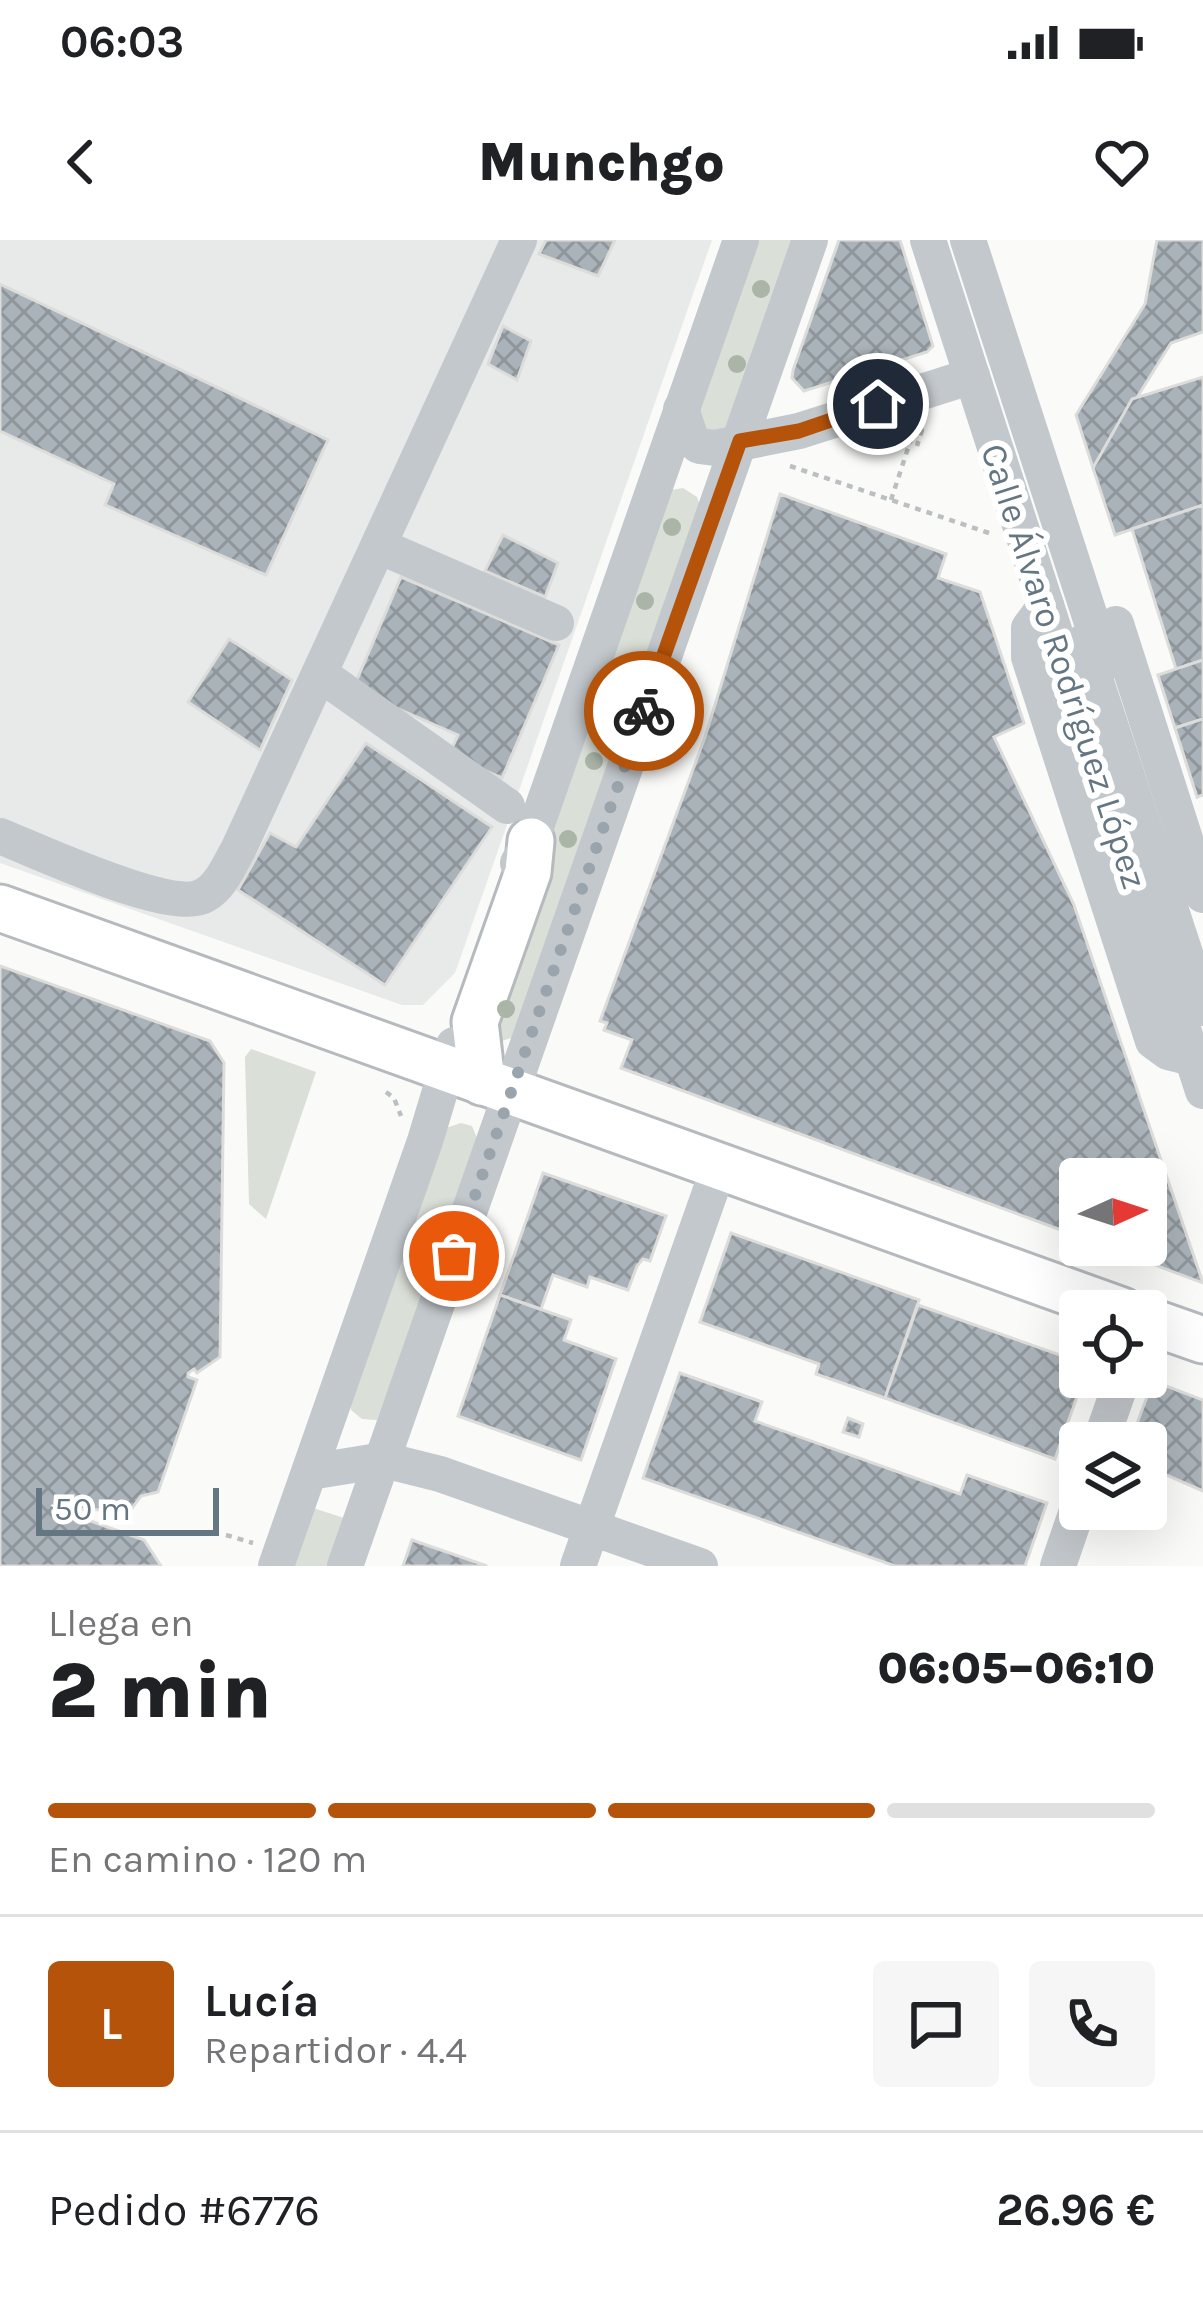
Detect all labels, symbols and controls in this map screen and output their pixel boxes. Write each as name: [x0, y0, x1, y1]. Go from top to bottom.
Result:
text: 06:03: [60, 16, 184, 68]
icon: back: [48, 129, 114, 195]
icon: heart: [1089, 129, 1155, 195]
text: Munchgo: [478, 130, 725, 194]
pin: [827, 353, 929, 455]
icon: home: [845, 371, 911, 437]
street label: Calle Álvaro Rodríguez López: [972, 438, 1157, 894]
courier: [584, 651, 704, 771]
icon: bike: [611, 678, 677, 744]
north arrow: [1059, 1158, 1167, 1266]
map controls: [1059, 1158, 1167, 1530]
pin: [403, 1205, 505, 1307]
icon: bag: [421, 1223, 487, 1289]
button: locate: [1059, 1290, 1167, 1398]
button: layers: [1059, 1422, 1167, 1530]
scale bar: [36, 1482, 219, 1535]
text: 50 m: [54, 1490, 131, 1528]
text: Llega en: [48, 1600, 194, 1646]
text: 06:05–06:10: [878, 1642, 1155, 1694]
text: 2 min: [48, 1645, 272, 1737]
text: En camino · 120 m: [48, 1836, 367, 1882]
button: chat: [873, 1961, 999, 2087]
button: phone: [1029, 1961, 1155, 2087]
text: Lucía: [204, 1975, 319, 2027]
text: L: [100, 1998, 122, 2050]
text: Repartidor · 4.4: [204, 2027, 467, 2073]
text: Pedido #6776: [48, 2184, 320, 2236]
text: 26.96 €: [996, 2184, 1155, 2236]

